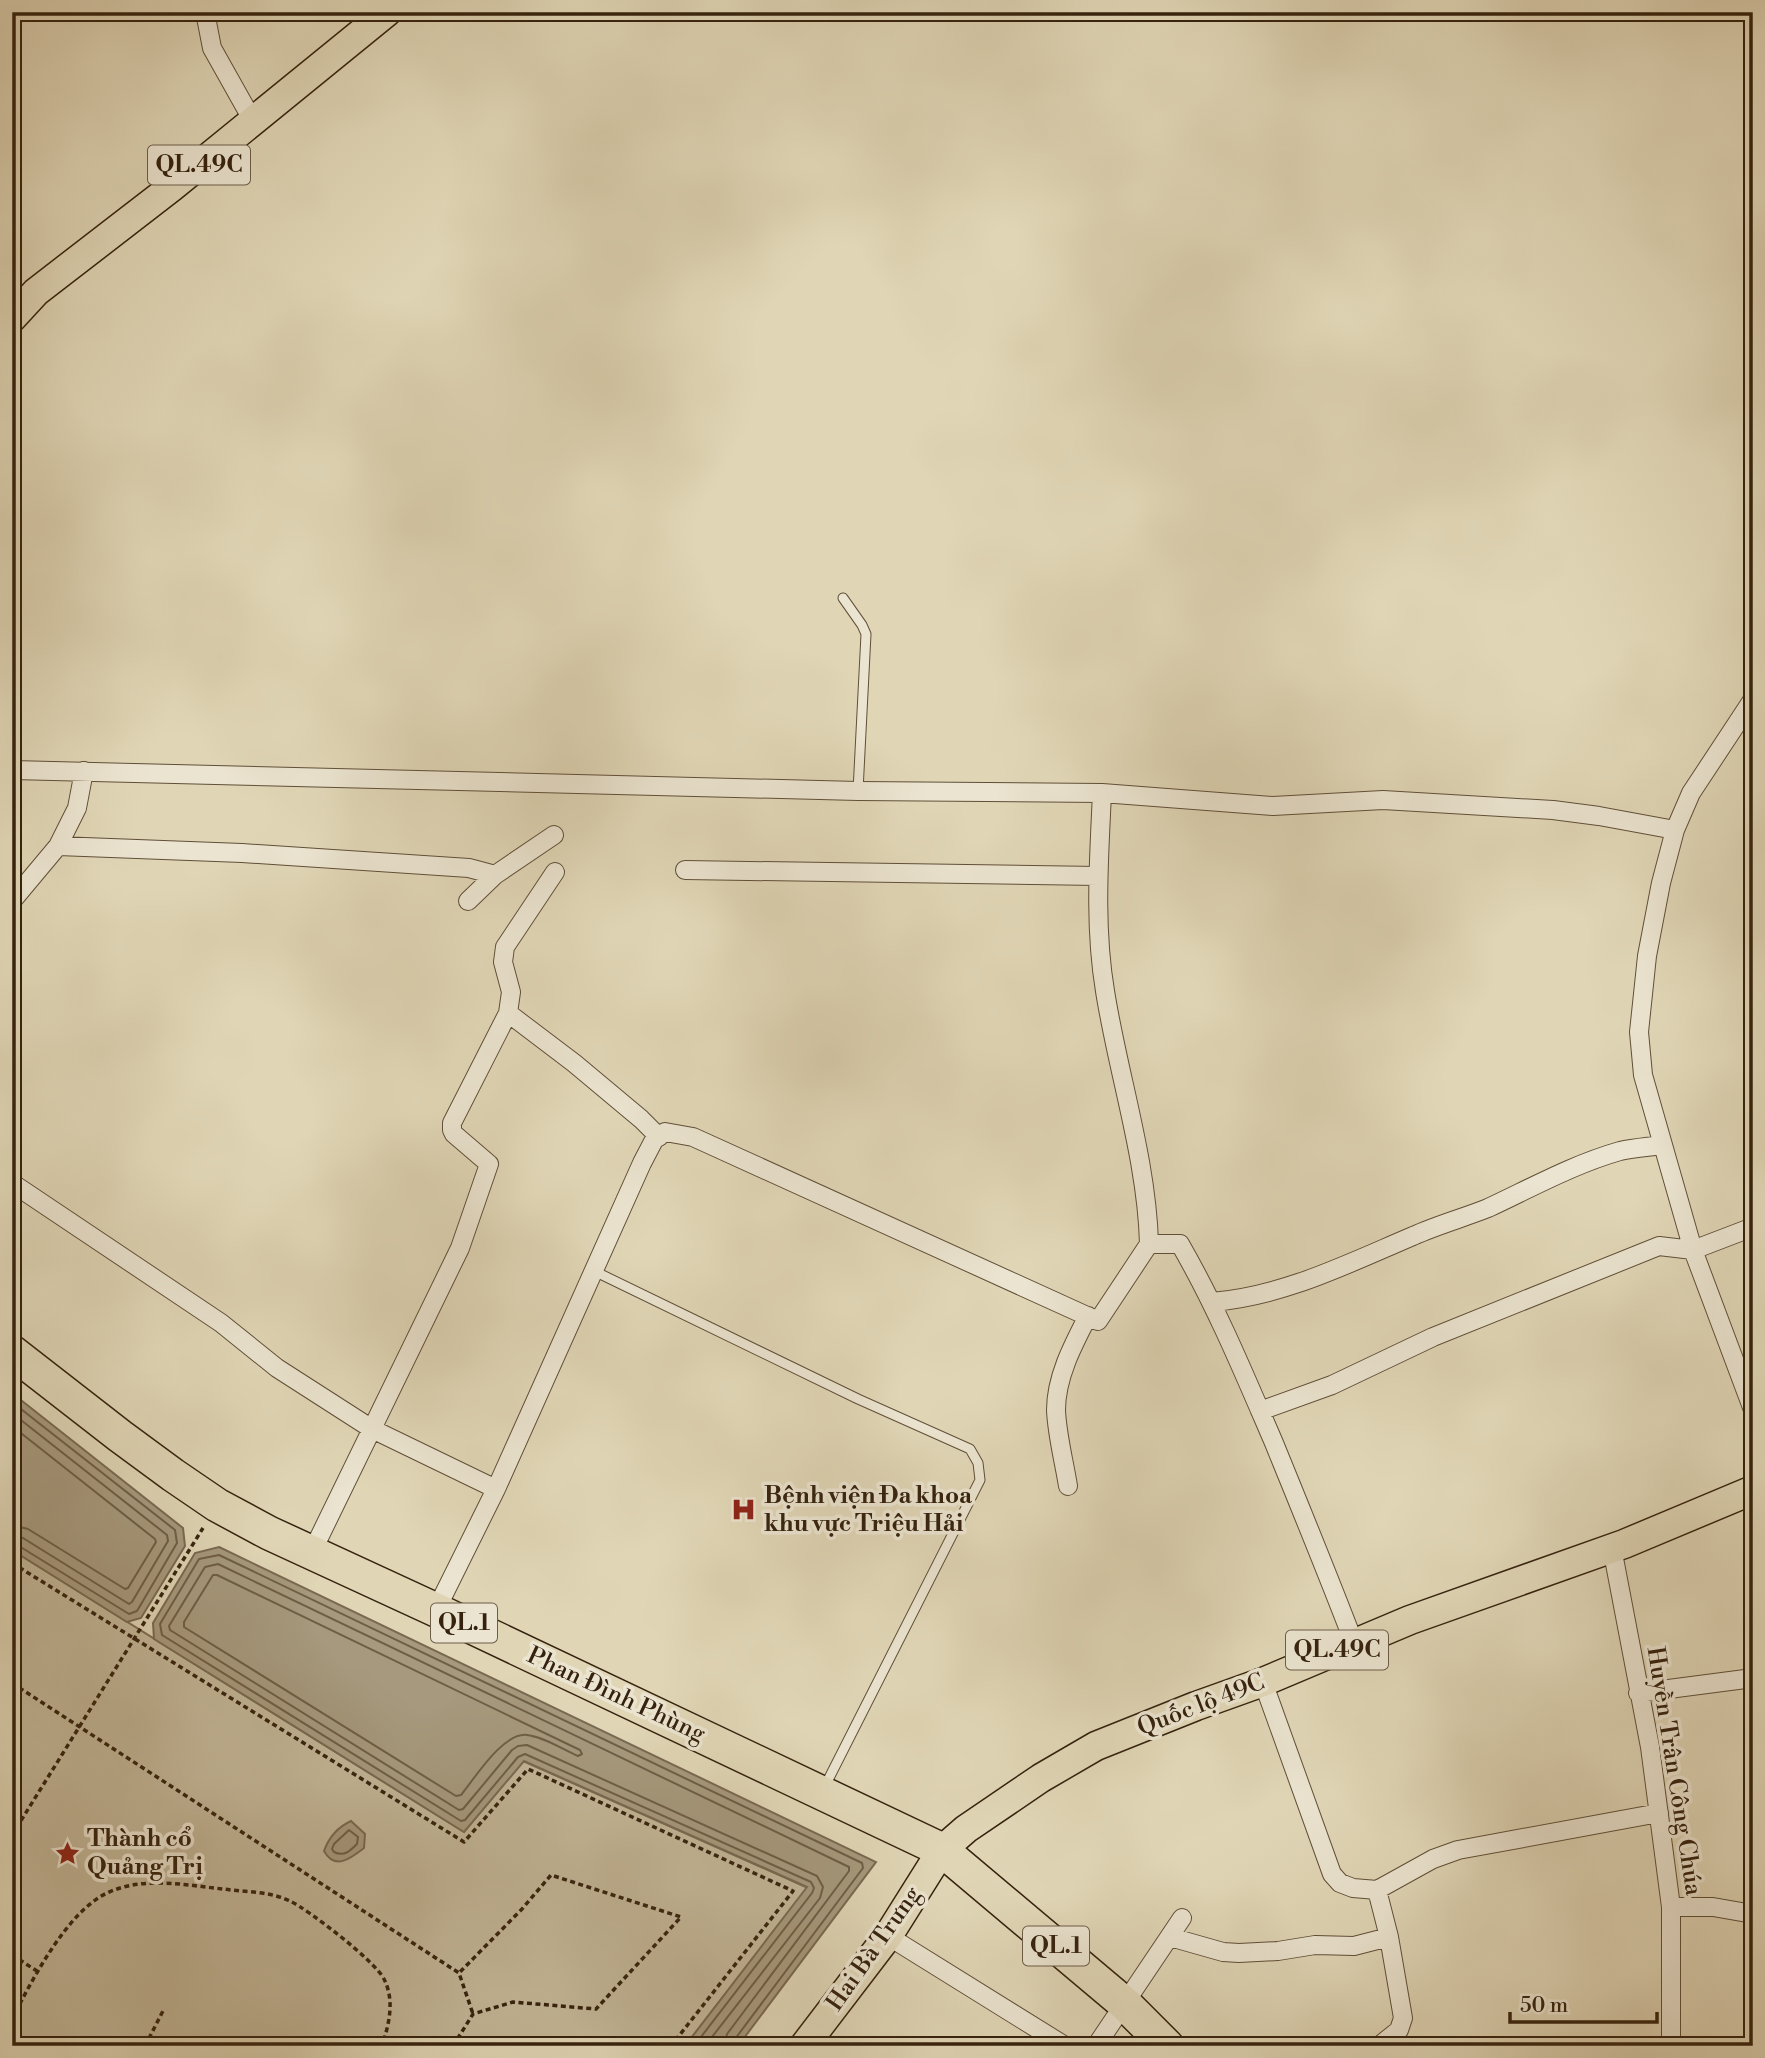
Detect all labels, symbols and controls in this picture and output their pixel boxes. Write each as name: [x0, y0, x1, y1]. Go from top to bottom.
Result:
road number: QL.49C: [148, 146, 250, 184]
place label: Bệnh viện Đa khoa khu vực Triệu Hải: [764, 1481, 973, 1539]
hospital icon: Bệnh viện Đa khoa khu vực Triệu Hải: [730, 1496, 758, 1524]
road number: QL.1: [431, 1604, 497, 1642]
road number: QL.49C: [1286, 1630, 1388, 1670]
street label: Phan Đình Phùng: [522, 1641, 710, 1750]
street label: Huyền Trân Công Chúa: [1640, 1645, 1709, 1898]
street label: Quốc lộ 49C: [1133, 1667, 1269, 1743]
place label: Thành cổ Quảng Trị: [87, 1824, 203, 1882]
place icon: Thành cổ Quảng Trị: [53, 1839, 81, 1867]
street label: Hai Bà Trưng: [820, 1880, 928, 2017]
road number: QL.1: [1023, 1926, 1089, 1966]
scale bar: [1510, 1981, 1656, 2025]
text: 50 m: [1520, 1993, 1568, 2019]

